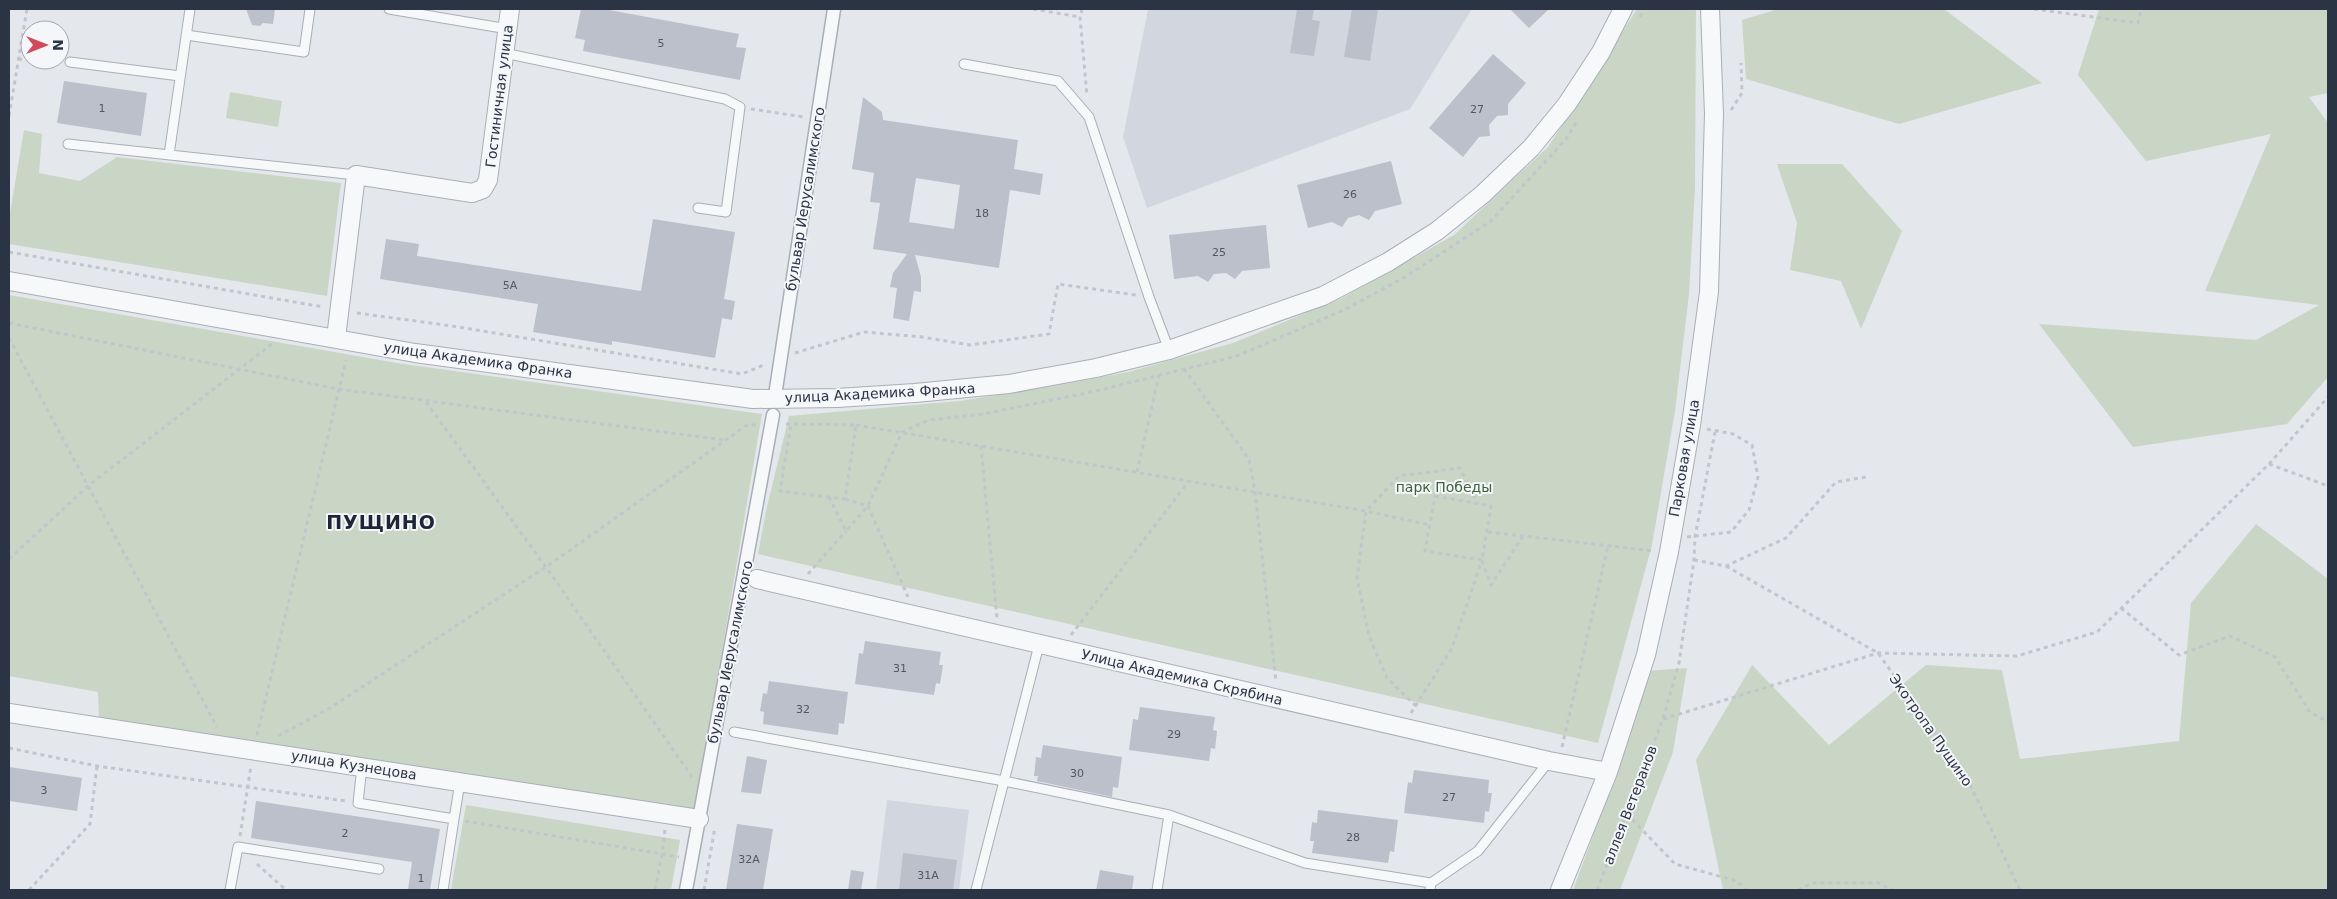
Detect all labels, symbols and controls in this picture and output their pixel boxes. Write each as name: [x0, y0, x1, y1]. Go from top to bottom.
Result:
north arrow: [20, 20, 70, 70]
street label: Гостиничная улица: [482, 24, 516, 168]
house number: 5: [658, 37, 665, 50]
text: N: [50, 39, 66, 51]
house number: 1: [99, 102, 106, 115]
house number: 27: [1470, 103, 1484, 116]
street label: бульвар Иерусалимского: [783, 106, 827, 292]
house number: 26: [1343, 188, 1357, 201]
house number: 18: [975, 207, 989, 220]
house number: 25: [1212, 246, 1226, 259]
house number: 5А: [503, 279, 518, 292]
street label: улица Академика Франка: [382, 339, 574, 381]
street label: улица Академика Франка: [784, 380, 976, 406]
street label: Парковая улица: [1666, 398, 1702, 518]
park label: парк Победы: [1396, 479, 1492, 495]
district label: ПУЩИНО: [326, 511, 436, 533]
street label: бульвар Иерусалимского: [704, 559, 756, 745]
street label: Улица Академика Скрябина: [1080, 646, 1284, 708]
house number: 31: [893, 662, 907, 675]
street label: Экотропа Пущино: [1886, 671, 1976, 789]
house number: 32: [796, 703, 810, 716]
house number: 29: [1167, 728, 1181, 741]
street label: аллея Ветеранов: [1600, 743, 1660, 867]
street label: улица Кузнецова: [290, 747, 418, 783]
house number: 30: [1070, 767, 1084, 780]
house number: 3: [41, 784, 48, 797]
house number: 27: [1442, 791, 1456, 804]
house number: 2: [342, 827, 349, 840]
house number: 28: [1346, 831, 1360, 844]
house number: 32А: [738, 853, 760, 866]
house number: 31А: [917, 869, 939, 882]
house number: 1: [418, 872, 425, 885]

